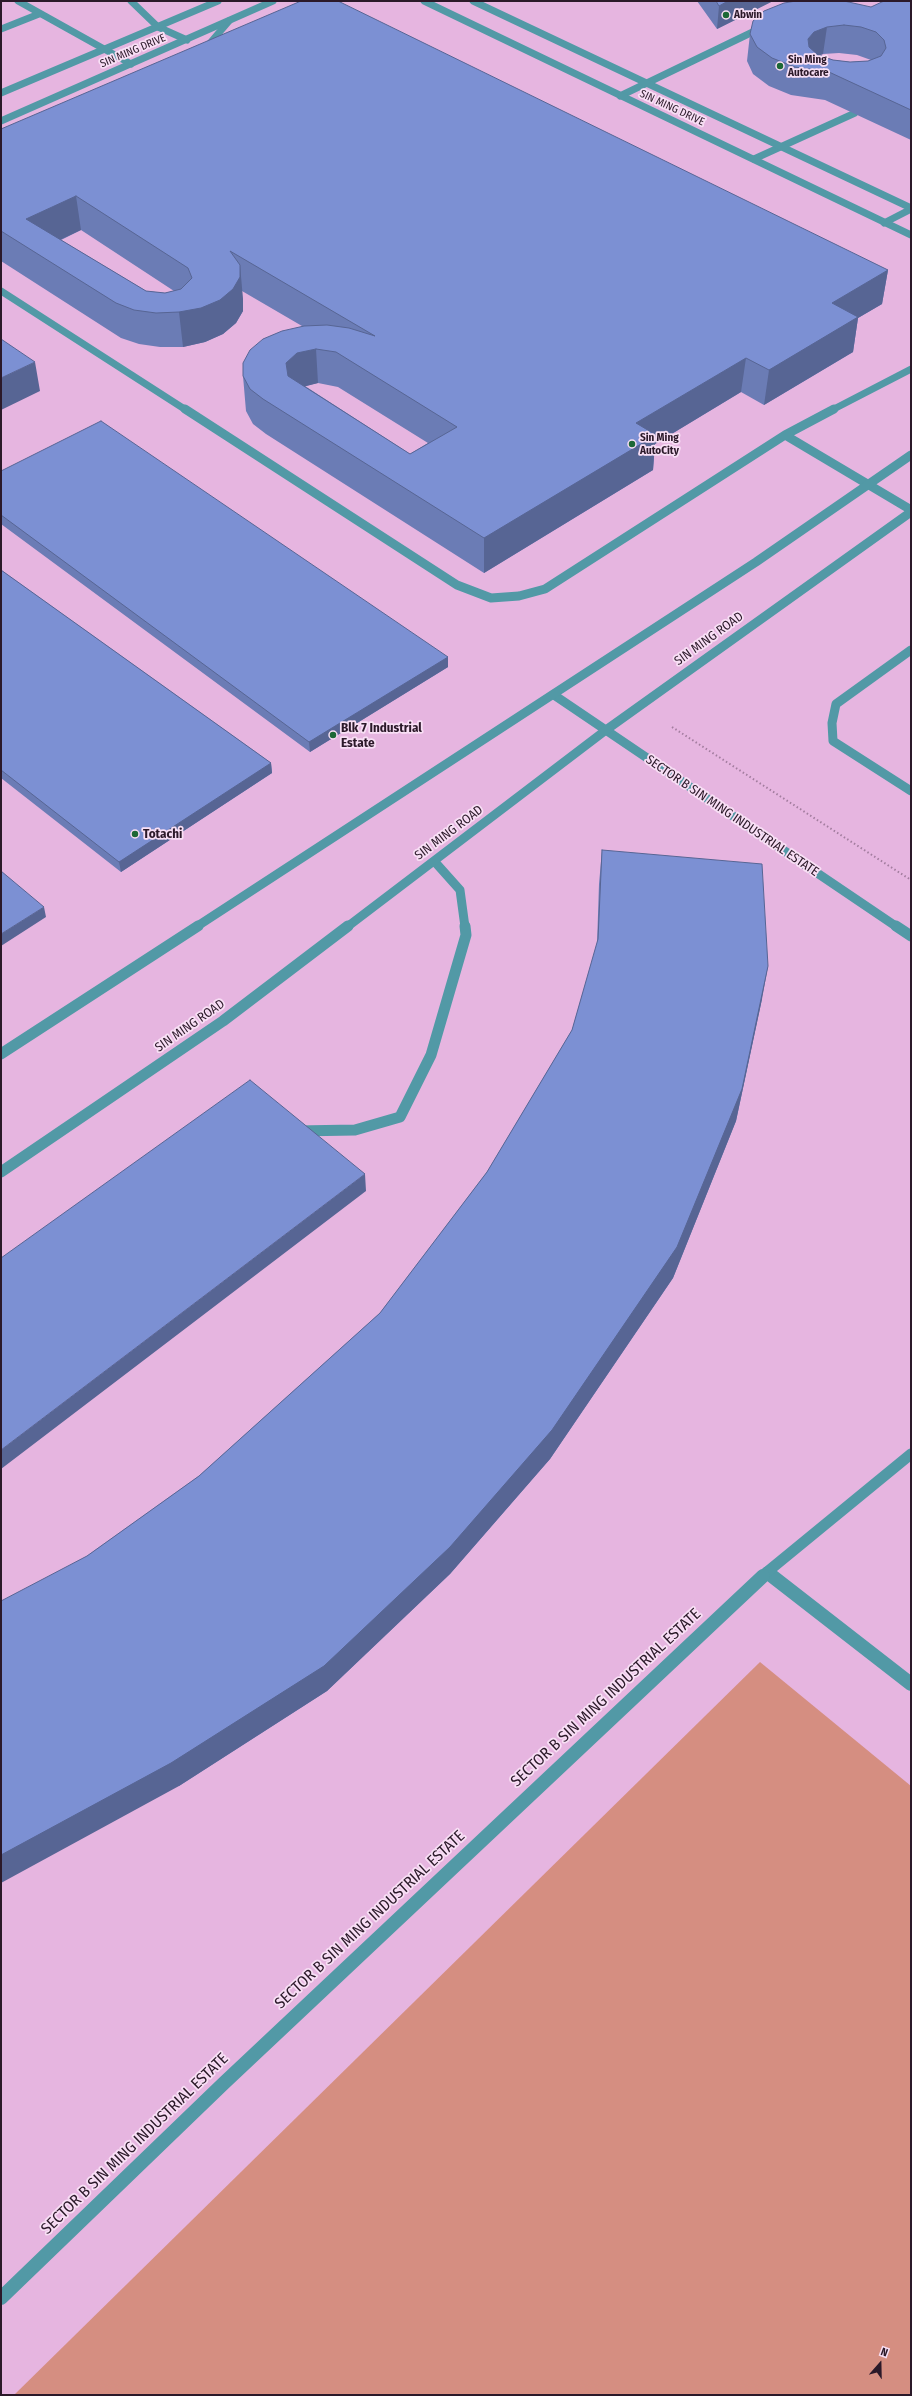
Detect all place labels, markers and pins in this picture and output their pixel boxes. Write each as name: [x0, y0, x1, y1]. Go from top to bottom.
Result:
place label: Abwin: [734, 8, 762, 22]
marker: Abwin: [721, 10, 731, 20]
place label: Sin Ming Autocare: [788, 53, 829, 79]
marker: Sin Ming Autocare: [775, 61, 785, 71]
place label: Sin Ming AutoCity: [640, 431, 679, 457]
marker: Sin Ming AutoCity: [627, 439, 637, 449]
place label: Blk 7 Industrial Estate: [341, 720, 422, 751]
marker: Blk 7 Industrial Estate: [328, 730, 338, 740]
place label: Totachi: [143, 826, 182, 842]
marker: Totachi: [130, 829, 140, 839]

